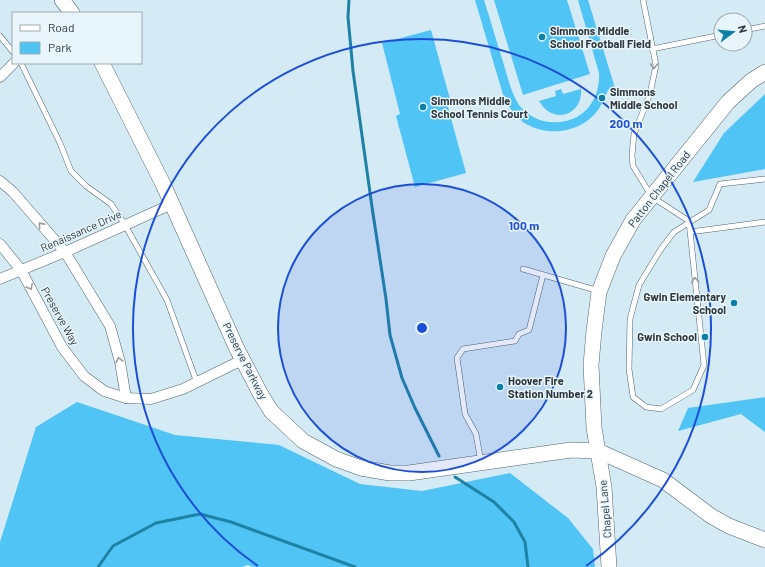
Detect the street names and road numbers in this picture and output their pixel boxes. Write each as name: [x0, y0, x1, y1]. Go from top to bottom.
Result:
street label: Patton Chapel Road: [625, 148, 692, 229]
street label: Renaissance Drive: [38, 207, 123, 254]
street label: Preserve Way: [39, 284, 82, 347]
street label: Preserve Parkway: [220, 320, 270, 402]
street label: Chapel Lane: [595, 479, 614, 539]

